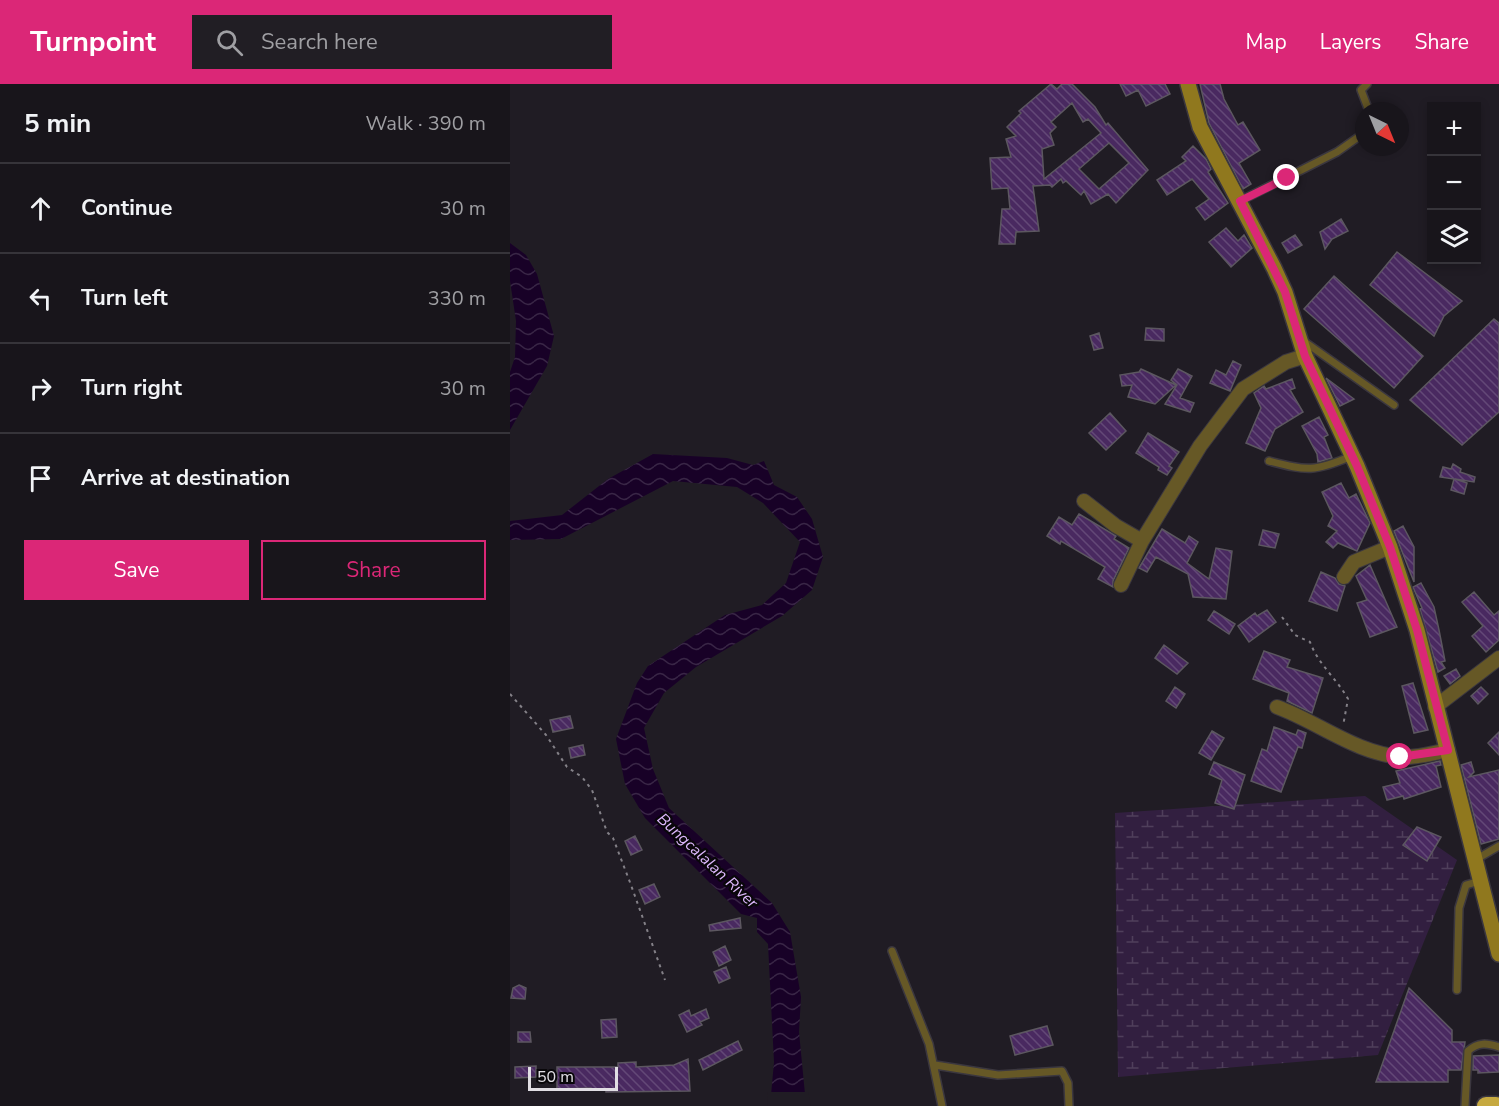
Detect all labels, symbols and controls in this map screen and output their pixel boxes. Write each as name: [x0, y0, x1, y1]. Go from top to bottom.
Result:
search box: [192, 15, 612, 69]
text: Turnpoint: [30, 23, 156, 61]
icon: search: [213, 26, 246, 59]
text: Search here: [261, 27, 378, 57]
text: Map: [1245, 28, 1287, 56]
text: Layers: [1320, 28, 1381, 56]
text: Share: [1414, 28, 1469, 56]
north arrow: [1355, 102, 1409, 156]
map controls: [1427, 102, 1481, 264]
button: +: [1427, 102, 1481, 156]
text: 5 min: [24, 106, 91, 141]
text: Walk · 390 m: [366, 110, 486, 137]
button: −: [1427, 156, 1481, 210]
route end: [1273, 164, 1299, 190]
icon: ahead: [24, 192, 57, 225]
text: Continue: [81, 193, 172, 223]
text: 30 m: [440, 195, 486, 222]
button: layers: [1427, 210, 1481, 264]
icon: left: [24, 282, 57, 315]
text: Turn left: [81, 283, 168, 313]
text: 330 m: [428, 285, 486, 312]
icon: right: [24, 372, 57, 405]
text: Turn right: [81, 373, 182, 403]
text: 30 m: [440, 375, 486, 402]
icon: arrive: [24, 462, 57, 495]
text: Arrive at destination: [81, 463, 290, 493]
button: Save: [24, 540, 249, 600]
button: Share: [261, 540, 486, 600]
route start: [1386, 743, 1412, 769]
water label: Bungcalalan River: [652, 808, 763, 914]
scale bar: [528, 1064, 618, 1092]
text: 50 m: [537, 1066, 574, 1088]

